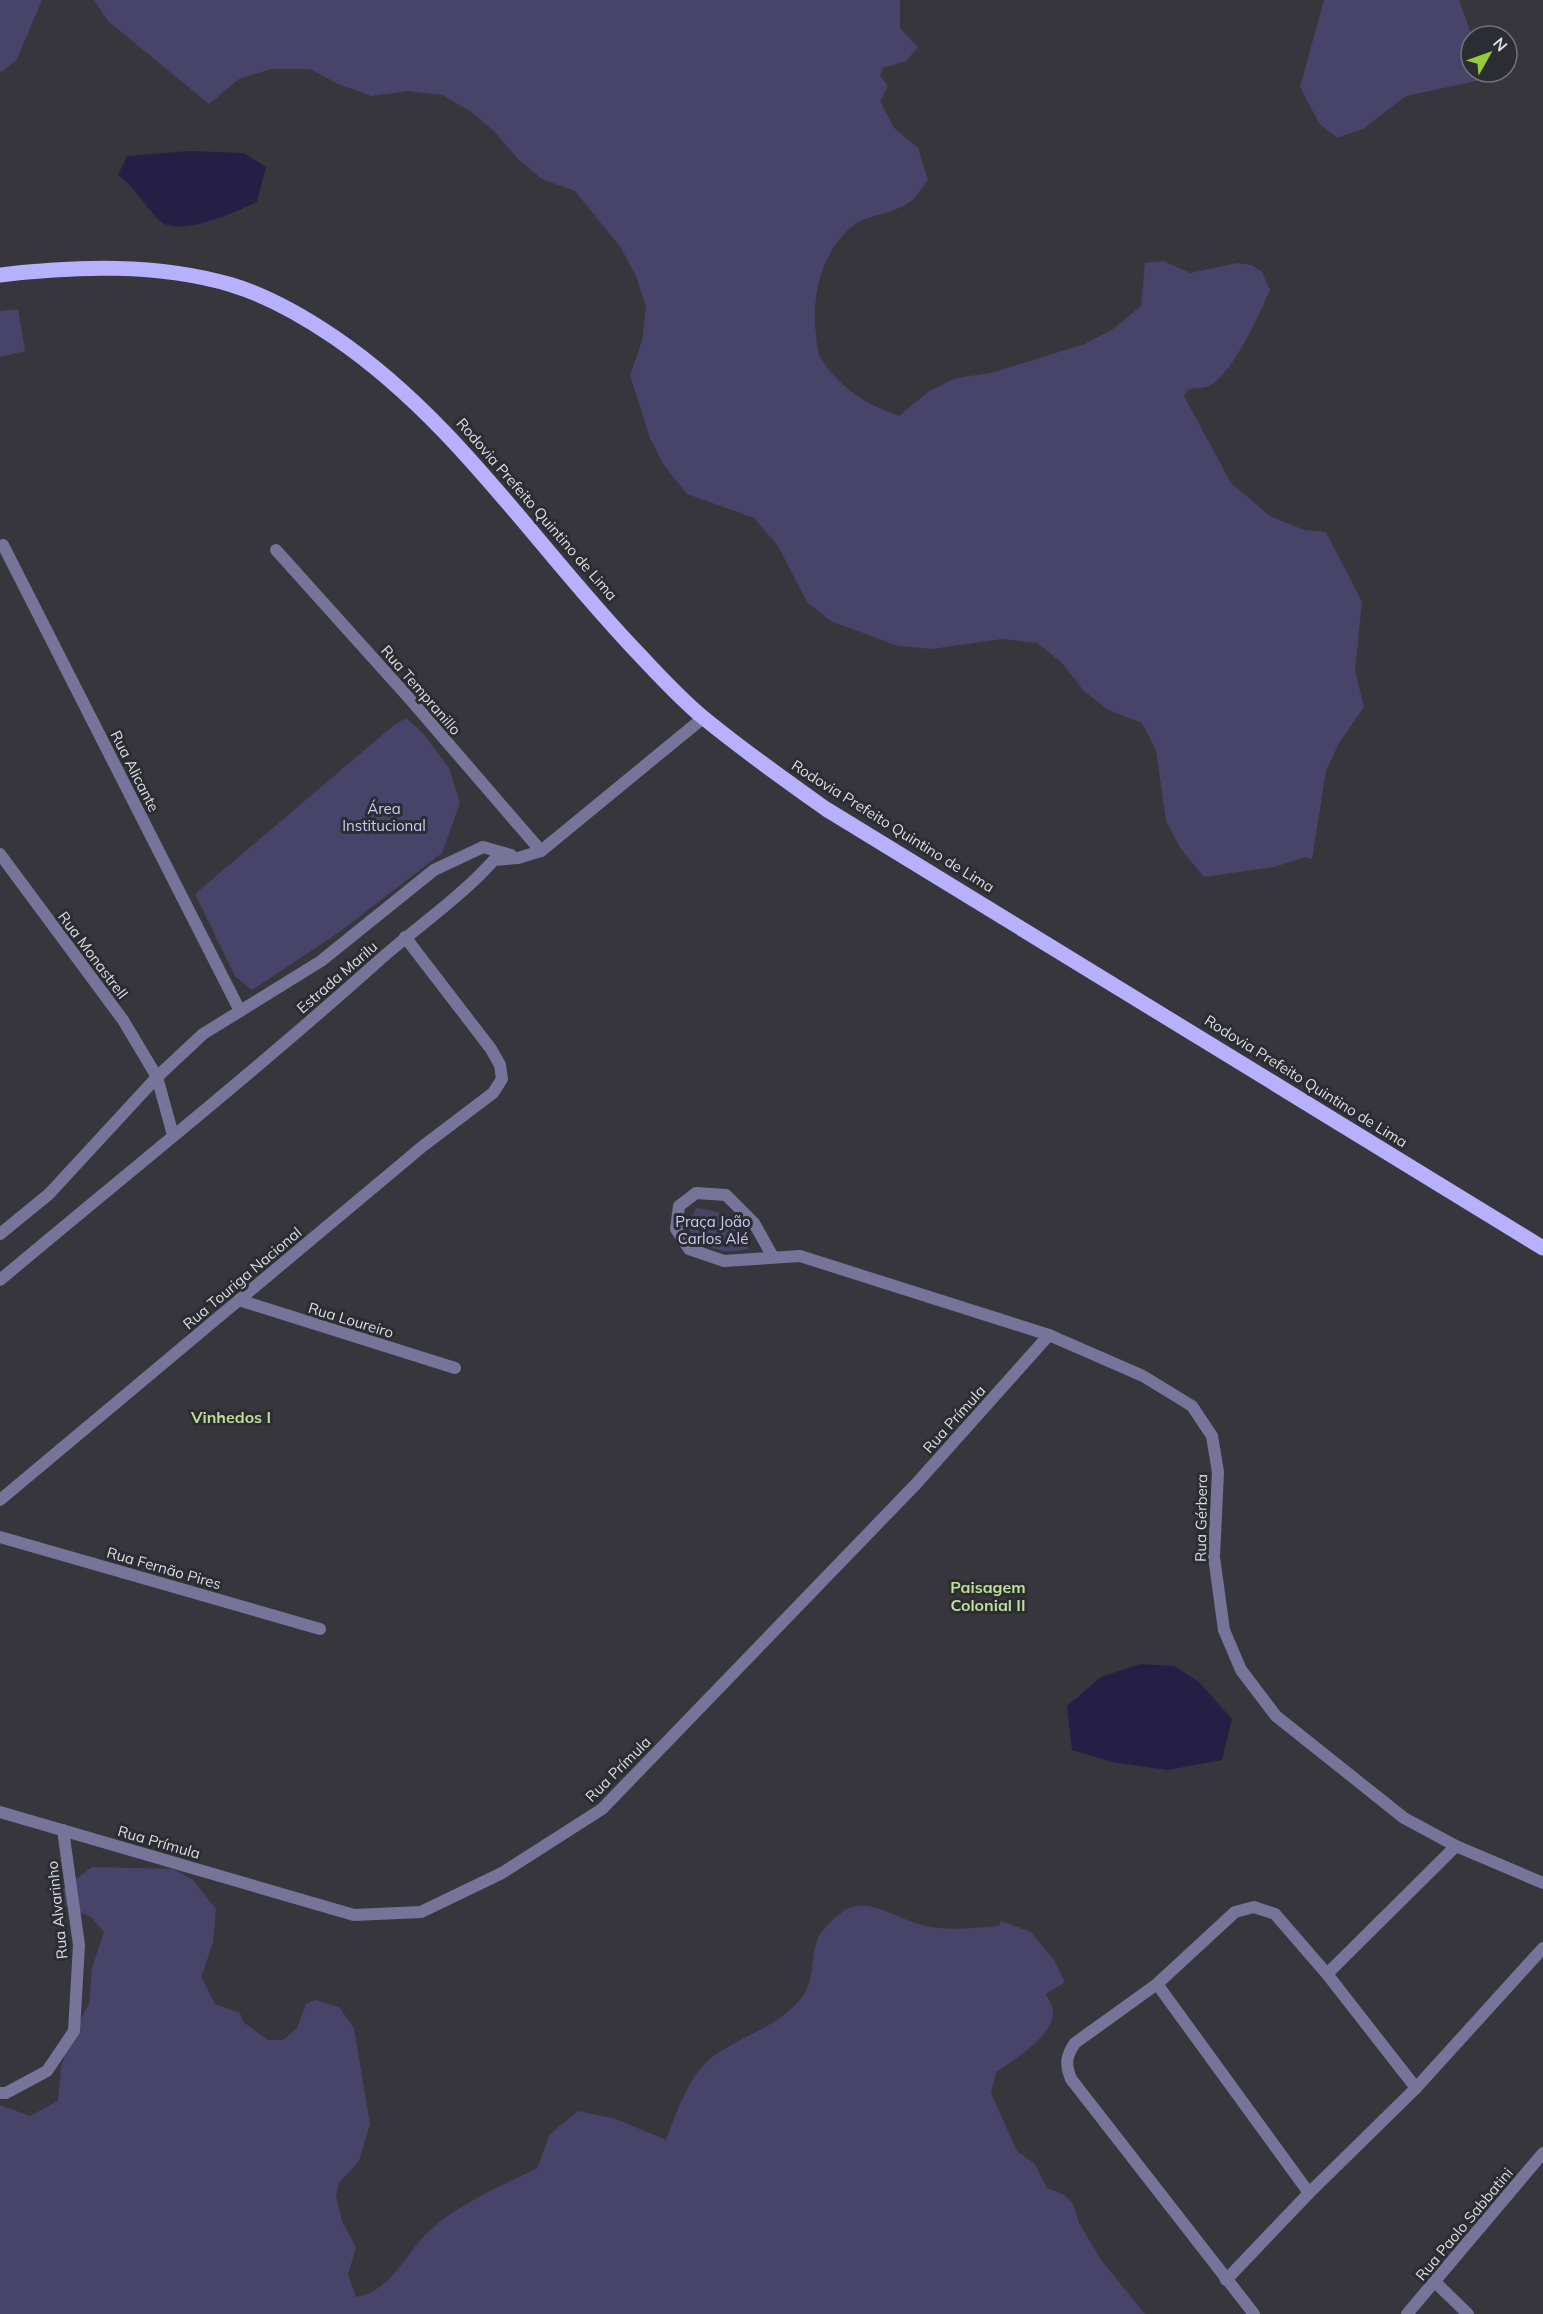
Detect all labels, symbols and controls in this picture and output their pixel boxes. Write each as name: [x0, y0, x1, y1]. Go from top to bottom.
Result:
north arrow: [1459, 24, 1519, 84]
text: N: [1489, 33, 1512, 55]
street label: Rodovia Prefeito Quintino de Lima: [453, 414, 621, 604]
street label: Rua Tempranillo: [377, 641, 465, 739]
street label: Rua Alicante: [106, 727, 164, 815]
street label: Rodovia Prefeito Quintino de Lima: [788, 755, 998, 897]
park label: Área Institucional: [342, 799, 426, 835]
street label: Rua Monastrell: [54, 908, 132, 1002]
street label: Estrada Marilu: [293, 937, 381, 1017]
street label: Rodovia Prefeito Quintino de Lima: [1201, 1010, 1411, 1152]
park label: Praça João Carlos Alé: [675, 1212, 751, 1248]
street label: Rua Touriga Nacional: [179, 1223, 305, 1333]
street label: Rua Loureiro: [306, 1298, 396, 1342]
street label: Rua Prímula: [919, 1381, 989, 1457]
district label: Vinhedos I: [190, 1407, 271, 1427]
street label: Rua Gérbera: [1191, 1474, 1211, 1562]
street label: Rua Fernão Pires: [105, 1543, 223, 1593]
district label: Paisagem Colonial II: [950, 1577, 1026, 1615]
street label: Rua Prímula: [581, 1732, 655, 1806]
street label: Rua Prímula: [116, 1821, 202, 1863]
street label: Rua Alvarinho: [42, 1860, 72, 1960]
street label: Rua Paolo Sabbatini: [1411, 2164, 1517, 2284]

